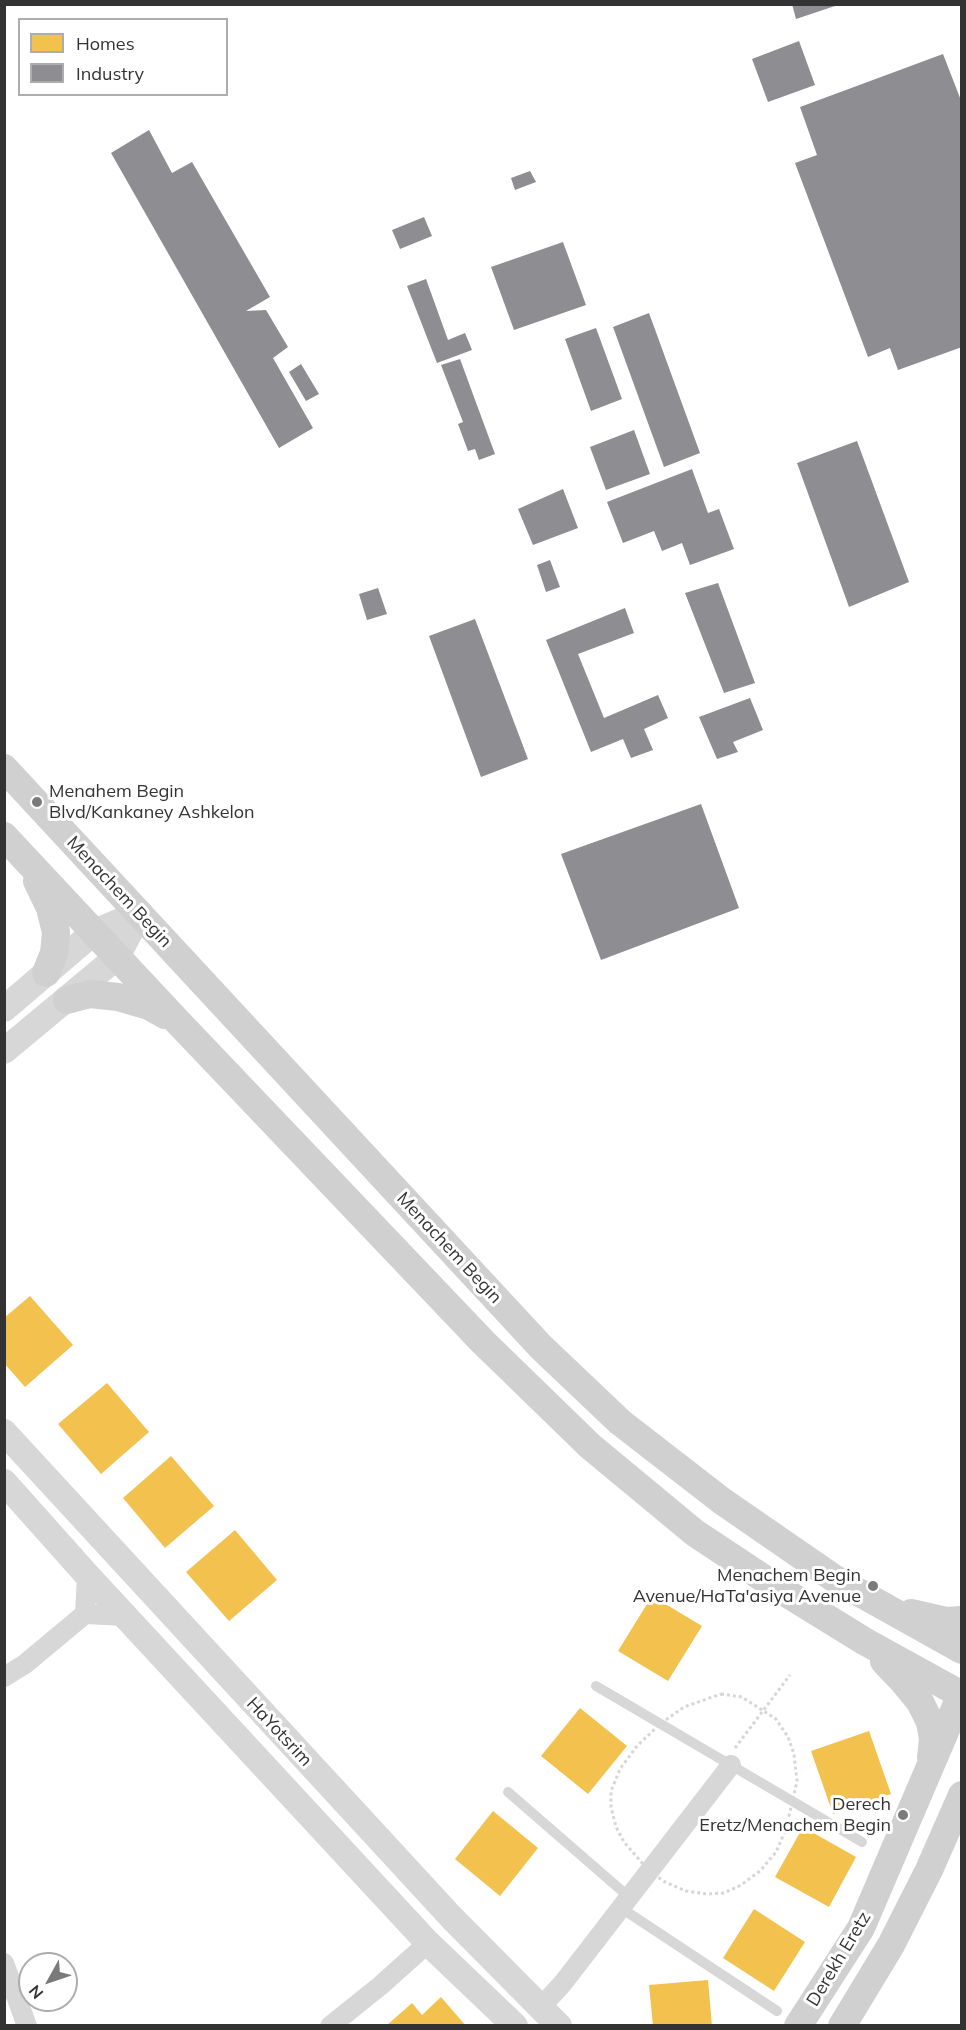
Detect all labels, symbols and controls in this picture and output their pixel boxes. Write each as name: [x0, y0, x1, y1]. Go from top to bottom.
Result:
legend: [18, 18, 228, 96]
text: Homes: [76, 32, 135, 55]
text: Industry: [76, 62, 144, 85]
place label: Menahem Begin Blvd/Kankaney Ashkelon: [49, 781, 255, 824]
marker: Menahem Begin Blvd/Kankaney Ashkelon: [30, 795, 44, 809]
street label: Menachem Begin: [62, 832, 176, 952]
street label: Menachem Begin: [392, 1188, 506, 1308]
place label: Menachem Begin Avenue/HaTa'asiya Avenue: [633, 1565, 861, 1608]
marker: Menachem Begin Avenue/HaTa'asiya Avenue: [866, 1579, 880, 1593]
street label: HaYotsrim: [242, 1693, 316, 1771]
place label: Derech Eretz/Menachem Begin: [699, 1794, 891, 1836]
marker: Derech Eretz/Menachem Begin: [896, 1808, 910, 1822]
street label: Derekh Eretz: [802, 1908, 876, 2010]
north arrow: [18, 1952, 78, 2012]
text: N: [24, 1981, 47, 2003]

